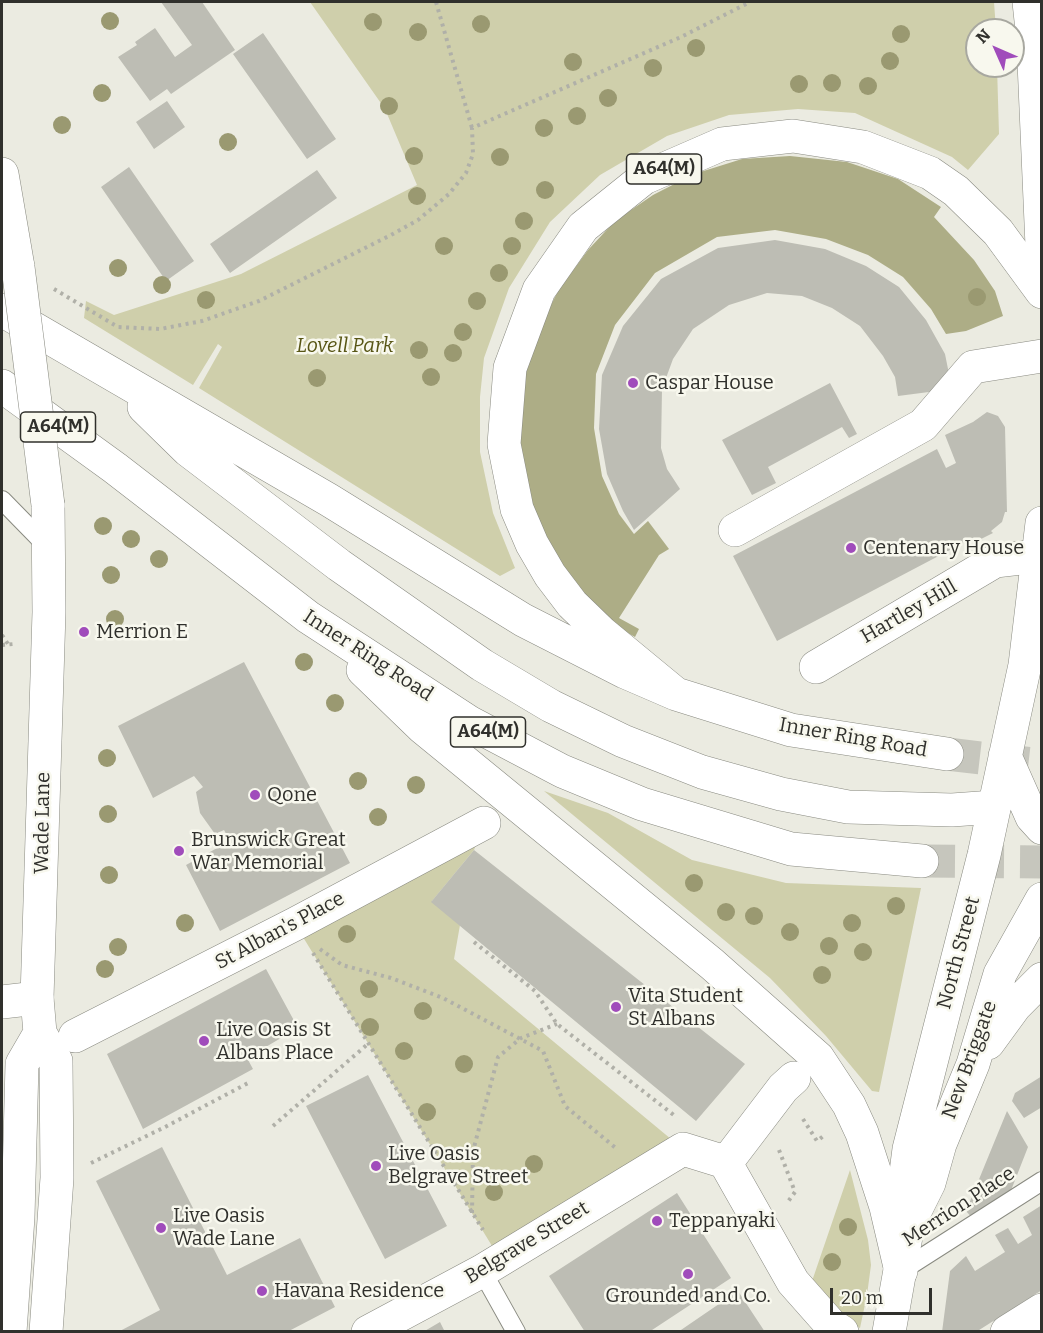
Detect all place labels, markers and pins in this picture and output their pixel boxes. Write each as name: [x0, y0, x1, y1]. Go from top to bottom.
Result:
place label: Caspar House: [645, 371, 774, 395]
marker: Caspar House: [626, 376, 640, 390]
place label: Centenary House: [863, 536, 1024, 560]
marker: Centenary House: [844, 541, 858, 555]
place label: Merrion E: [96, 620, 188, 644]
marker: Merrion E: [77, 625, 91, 639]
place label: Qone: [267, 783, 317, 807]
marker: Qone: [248, 788, 262, 802]
place label: Brunswick Great War Memorial: [191, 828, 346, 875]
marker: Brunswick Great War Memorial: [172, 844, 186, 858]
place label: Vita Student St Albans: [628, 984, 743, 1031]
marker: Vita Student St Albans: [609, 1000, 623, 1014]
place label: Live Oasis St Albans Place: [216, 1018, 333, 1065]
marker: Live Oasis St Albans Place: [197, 1034, 211, 1048]
place label: Live Oasis Belgrave Street: [388, 1142, 528, 1189]
marker: Live Oasis Belgrave Street: [369, 1159, 383, 1173]
place label: Live Oasis Wade Lane: [173, 1204, 275, 1251]
place label: Teppanyaki: [669, 1209, 776, 1233]
marker: Teppanyaki: [650, 1214, 664, 1228]
marker: Live Oasis Wade Lane: [154, 1221, 168, 1235]
marker: Grounded and Co.: [681, 1267, 695, 1281]
place label: Havana Residence: [274, 1279, 444, 1303]
marker: Havana Residence: [255, 1284, 269, 1298]
place label: Grounded and Co.: [605, 1284, 771, 1308]

